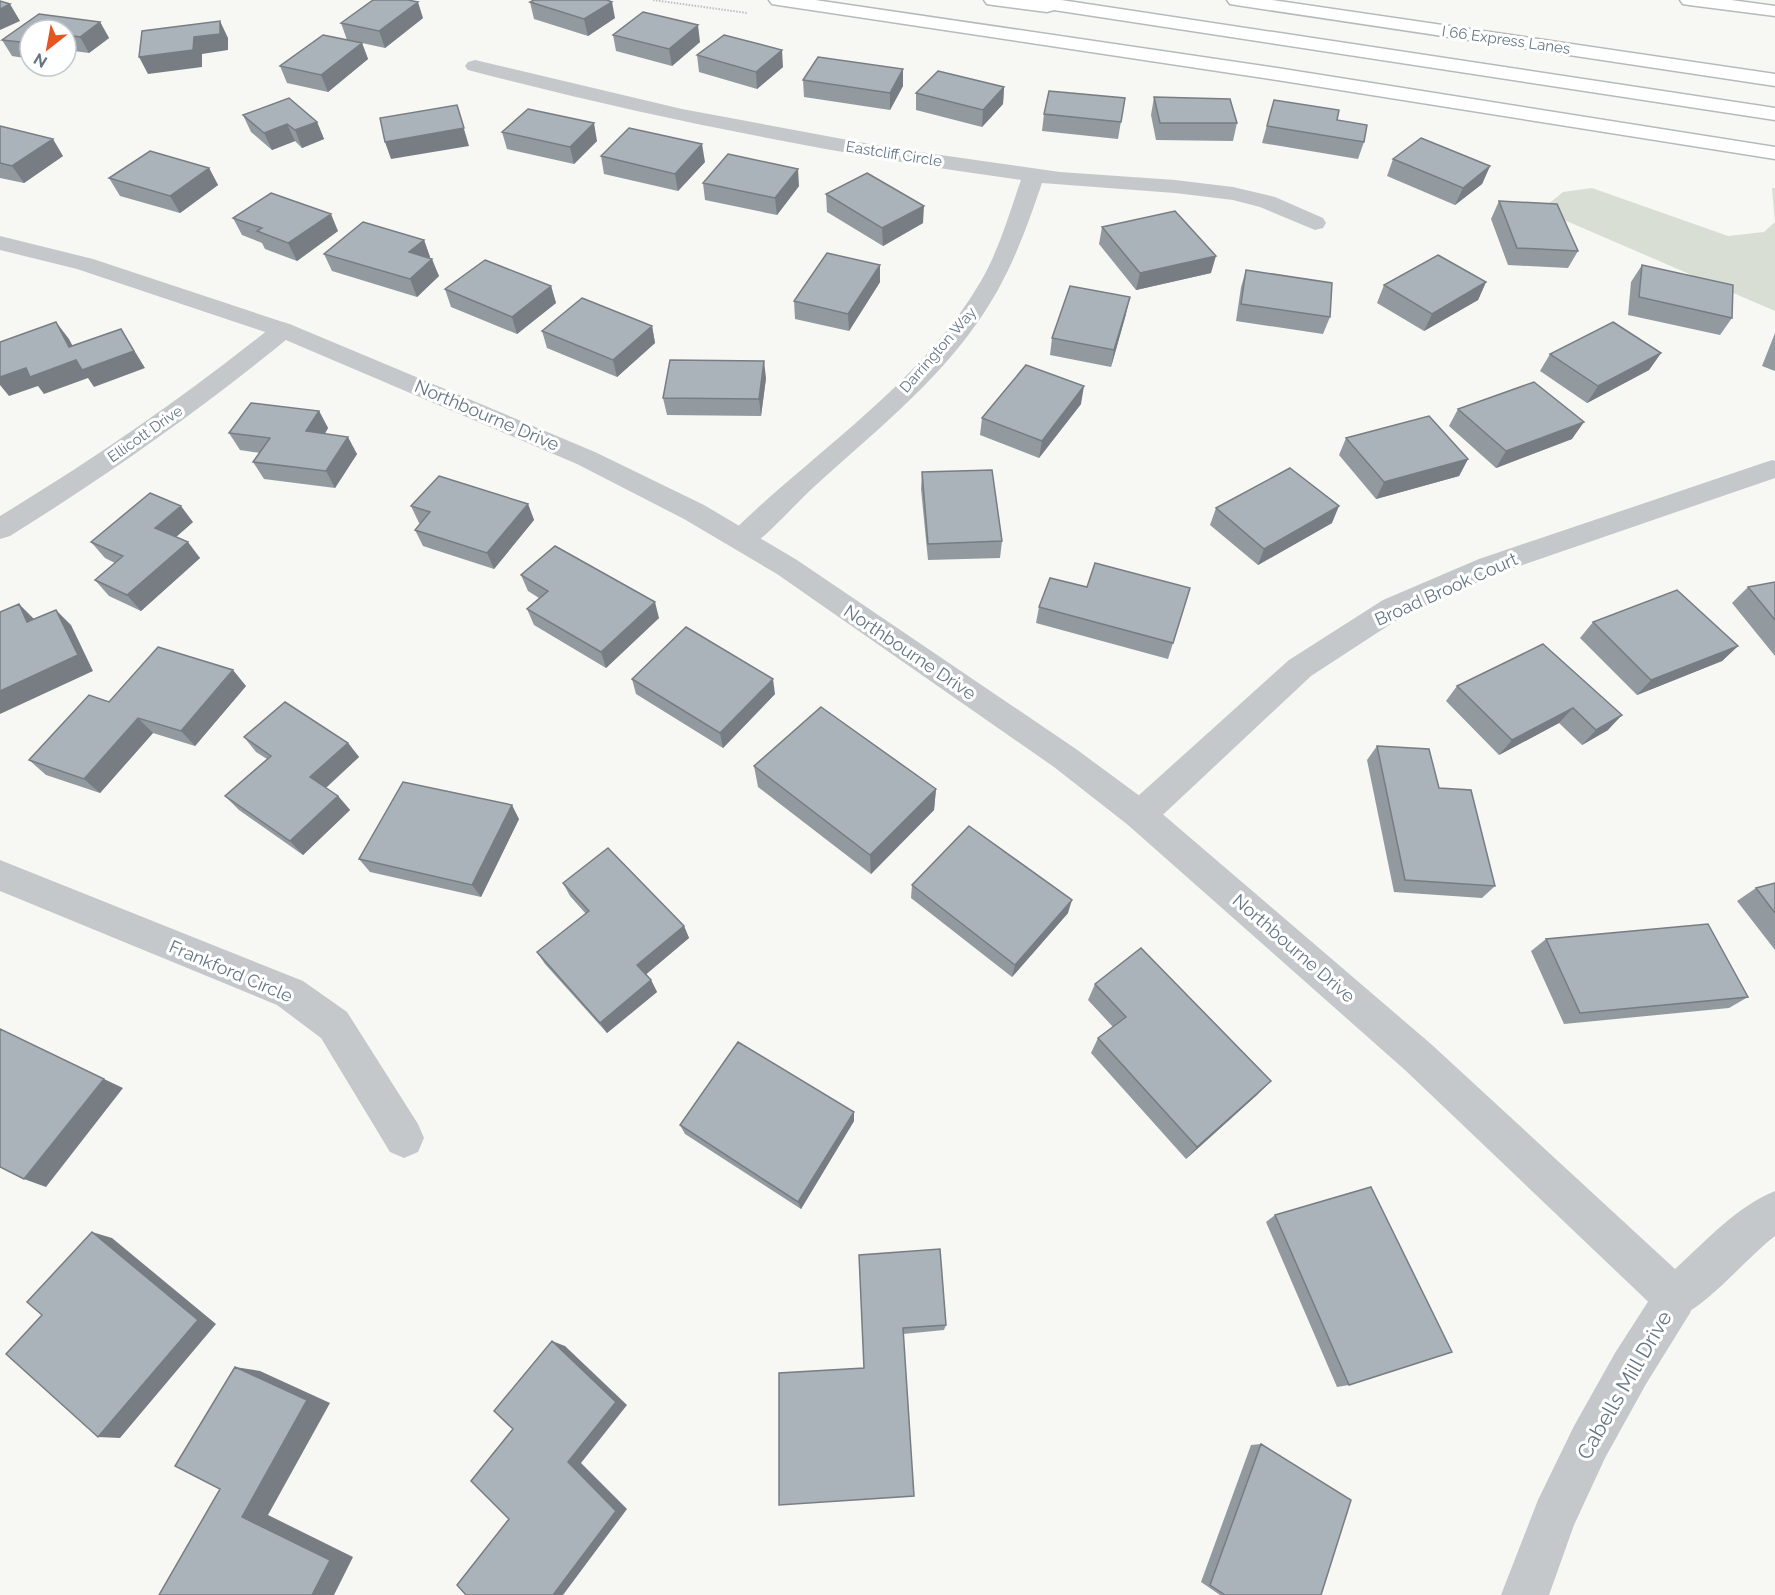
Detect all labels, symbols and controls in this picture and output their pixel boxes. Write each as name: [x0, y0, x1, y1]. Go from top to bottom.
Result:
north arrow: [18, 18, 78, 78]
street label: I 66 Express Lanes: [1441, 22, 1571, 58]
text: N: [30, 49, 51, 72]
street label: Eastcliff Circle: [845, 138, 943, 170]
street label: Darrington Way: [896, 304, 980, 396]
street label: Northbourne Drive: [412, 375, 563, 455]
street label: Ellicott Drive: [104, 402, 186, 466]
street label: Broad Brook Court: [1371, 548, 1521, 630]
street label: Northbourne Drive: [840, 600, 980, 704]
street label: Northbourne Drive: [1229, 889, 1360, 1007]
street label: Frankford Circle: [166, 936, 296, 1007]
street label: Cabells Mill Drive: [1571, 1306, 1677, 1464]

